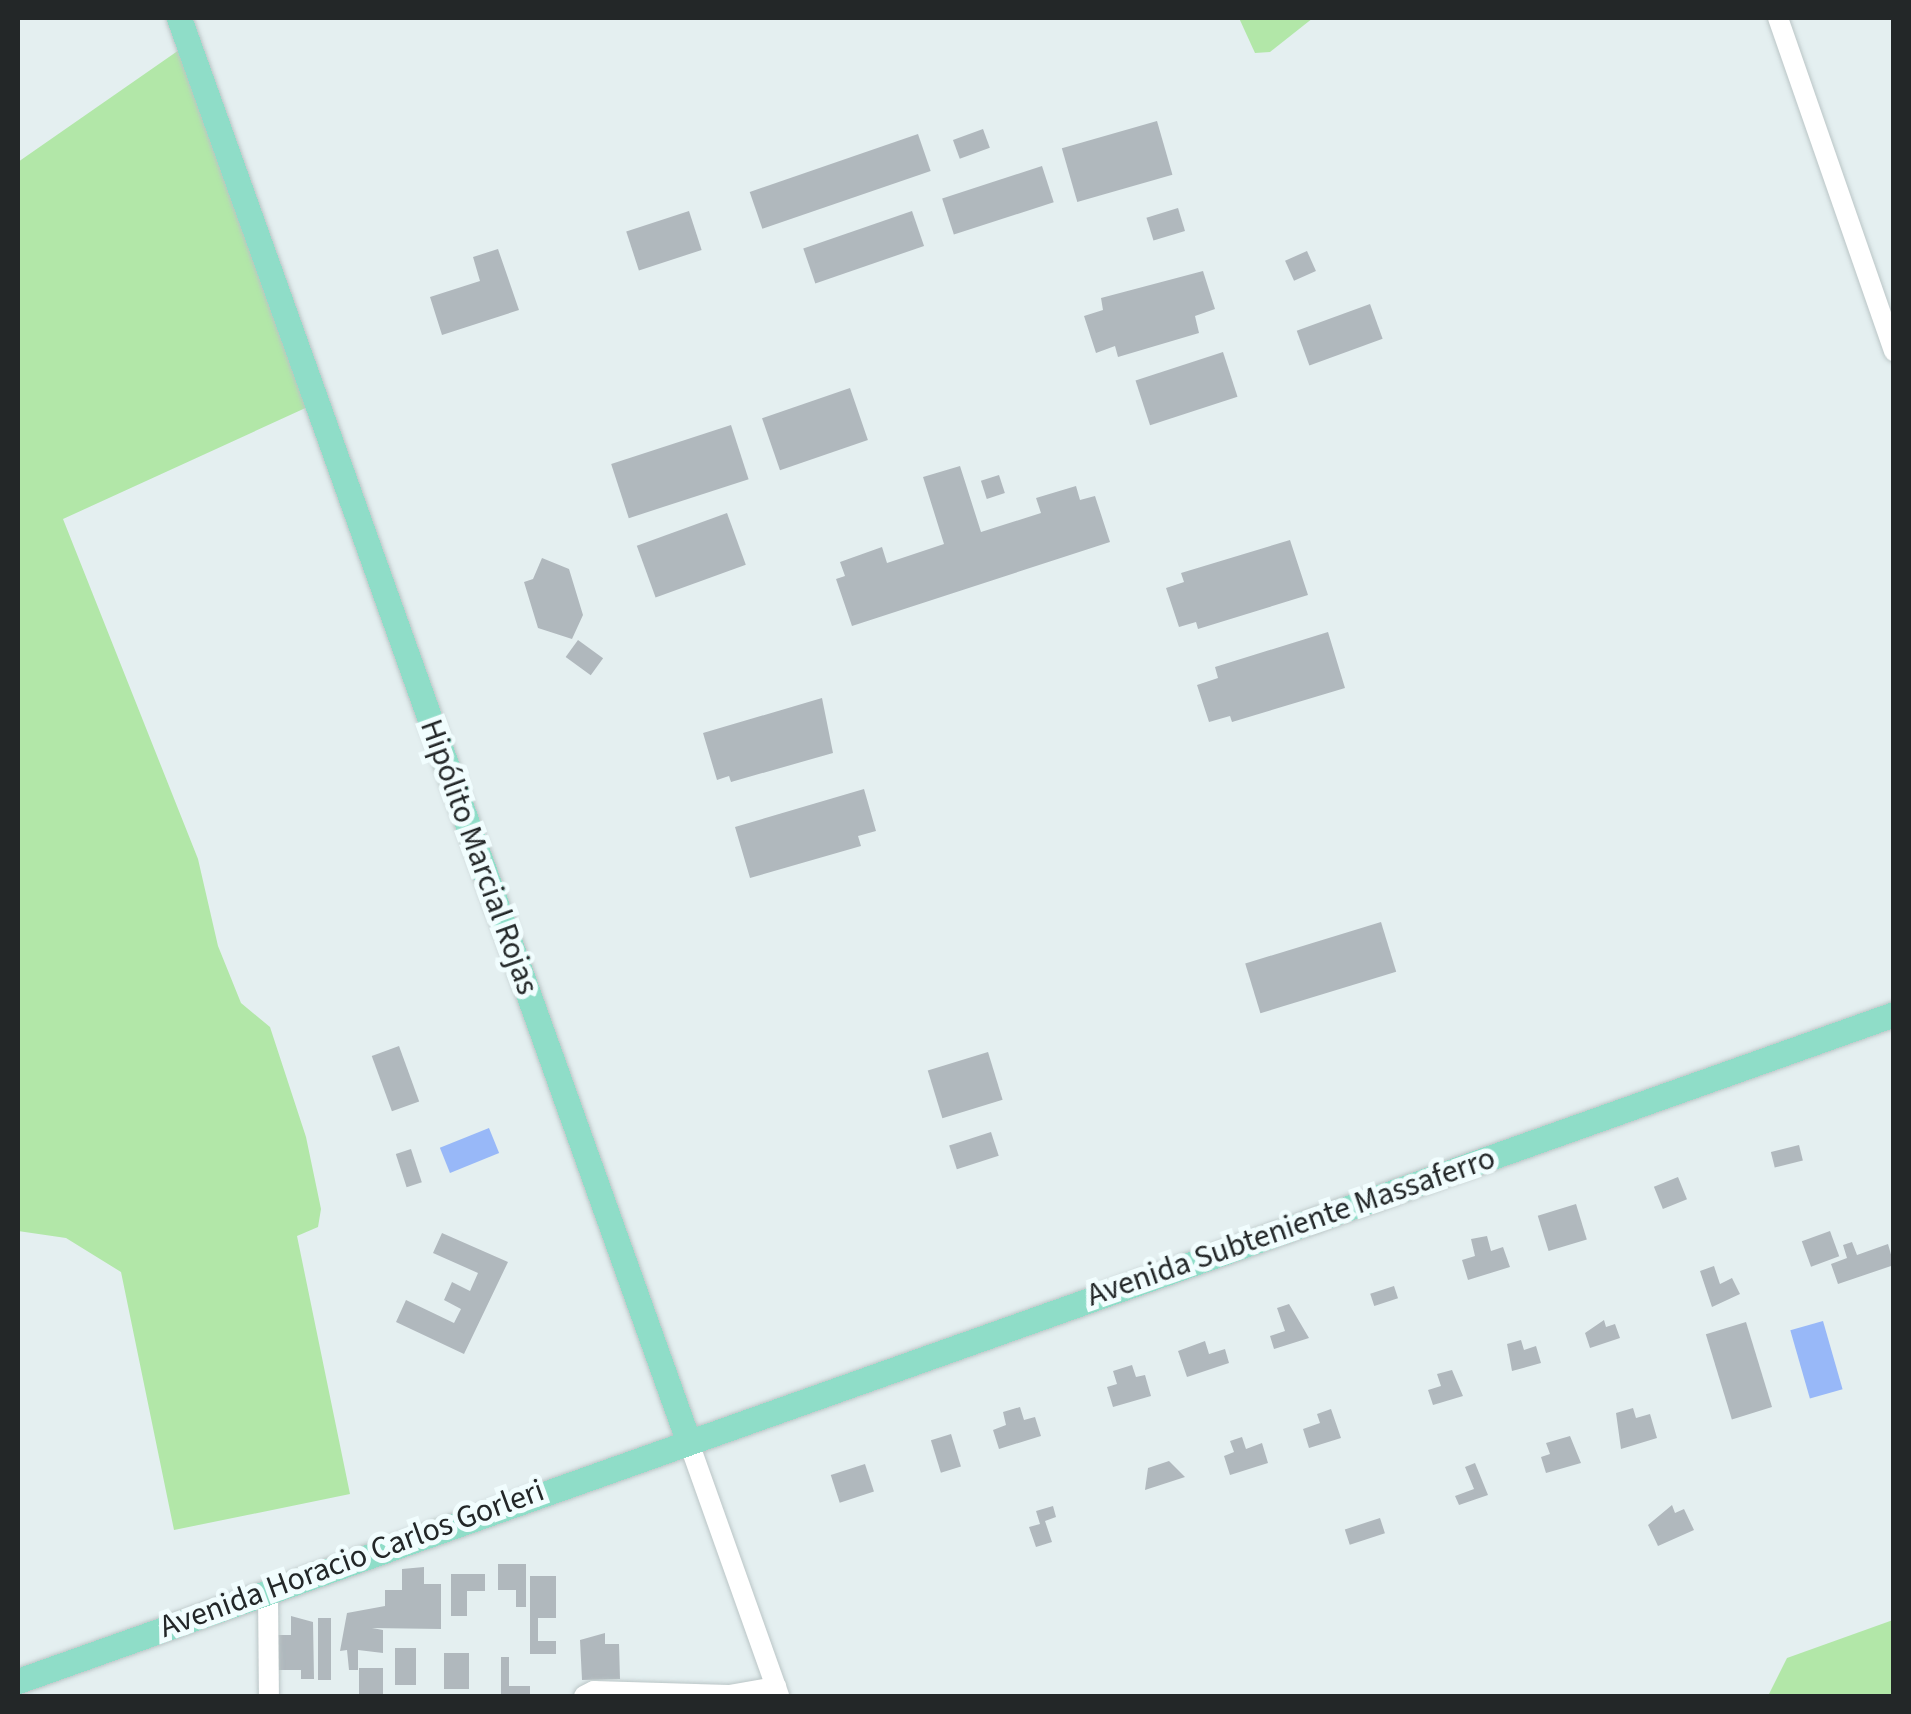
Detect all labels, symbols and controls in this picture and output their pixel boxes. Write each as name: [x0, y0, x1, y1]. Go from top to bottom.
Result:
street label: Hipólito Marcial Rojas: [411, 714, 547, 1000]
street label: Avenida Subteniente Massaferro: [1082, 1139, 1500, 1315]
street label: Avenida Horacio Carlos Gorleri: [155, 1471, 549, 1647]

